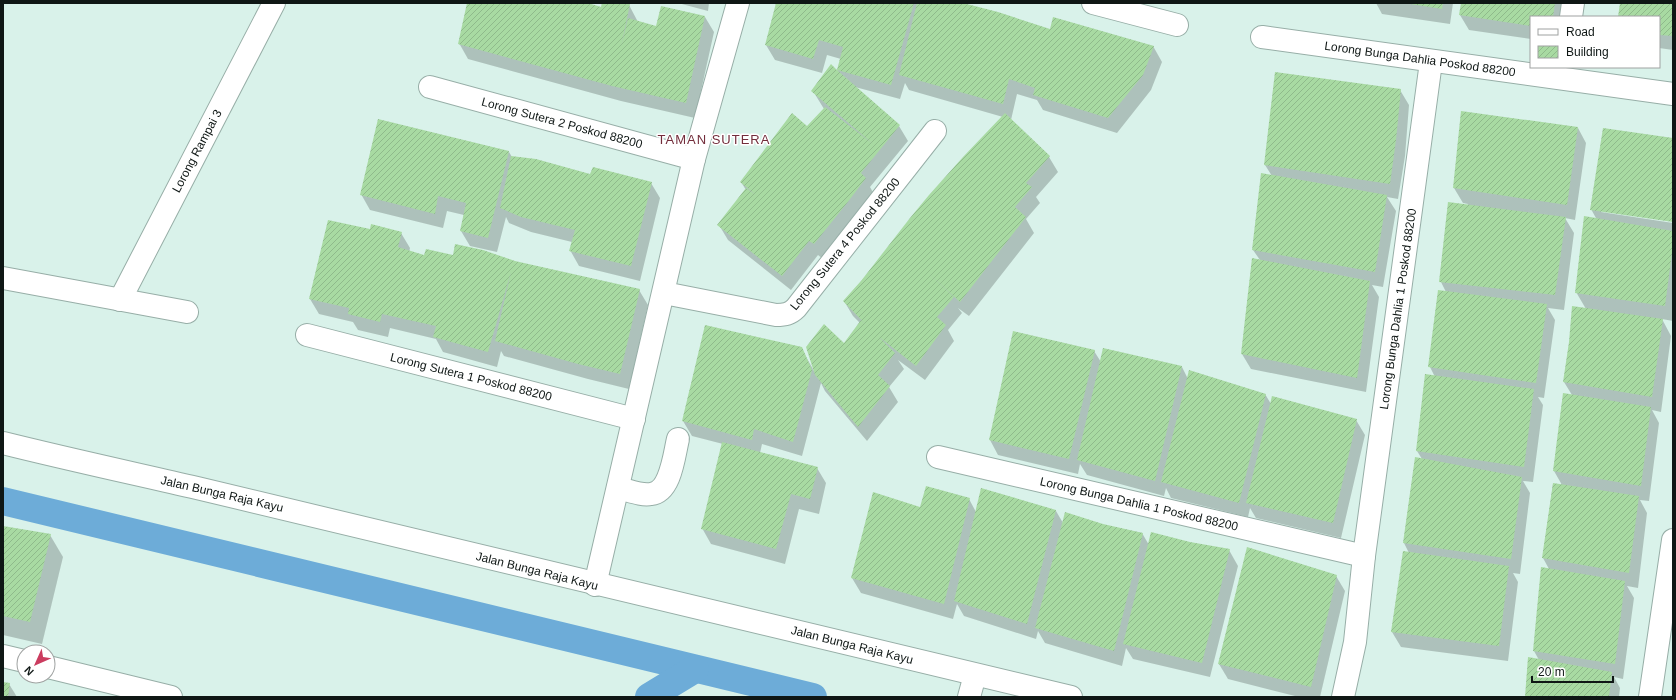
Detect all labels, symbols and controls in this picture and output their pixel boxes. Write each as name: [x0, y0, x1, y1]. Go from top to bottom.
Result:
legend: [1530, 16, 1660, 68]
text: Road: [1566, 25, 1595, 39]
street label: Lorong Bunga Dahlia Poskod 88200: [1324, 39, 1517, 79]
text: Building: [1566, 45, 1609, 59]
street label: Lorong Sutera 2 Poskod 88200: [480, 95, 644, 151]
street label: Lorong Rampai 3: [169, 107, 225, 195]
district label: TAMAN SUTERA: [658, 132, 770, 147]
street label: Lorong Sutera 4 Poskod 88200: [787, 175, 903, 313]
street label: Lorong Bunga Dahlia 1 Poskod 88200: [1377, 207, 1419, 410]
street label: Lorong Sutera 1 Poskod 88200: [389, 350, 554, 404]
street label: Jalan Bunga Raja Kayu: [159, 473, 285, 515]
street label: Lorong Bunga Dahlia 1 Poskod 88200: [1039, 474, 1240, 534]
street label: Jalan Bunga Raja Kayu: [474, 549, 600, 593]
street label: Jalan Bunga Raja Kayu: [789, 623, 915, 667]
north arrow: [16, 644, 56, 684]
scale bar: [1532, 658, 1613, 684]
text: N: [22, 664, 36, 678]
text: 20 m: [1538, 665, 1565, 679]

